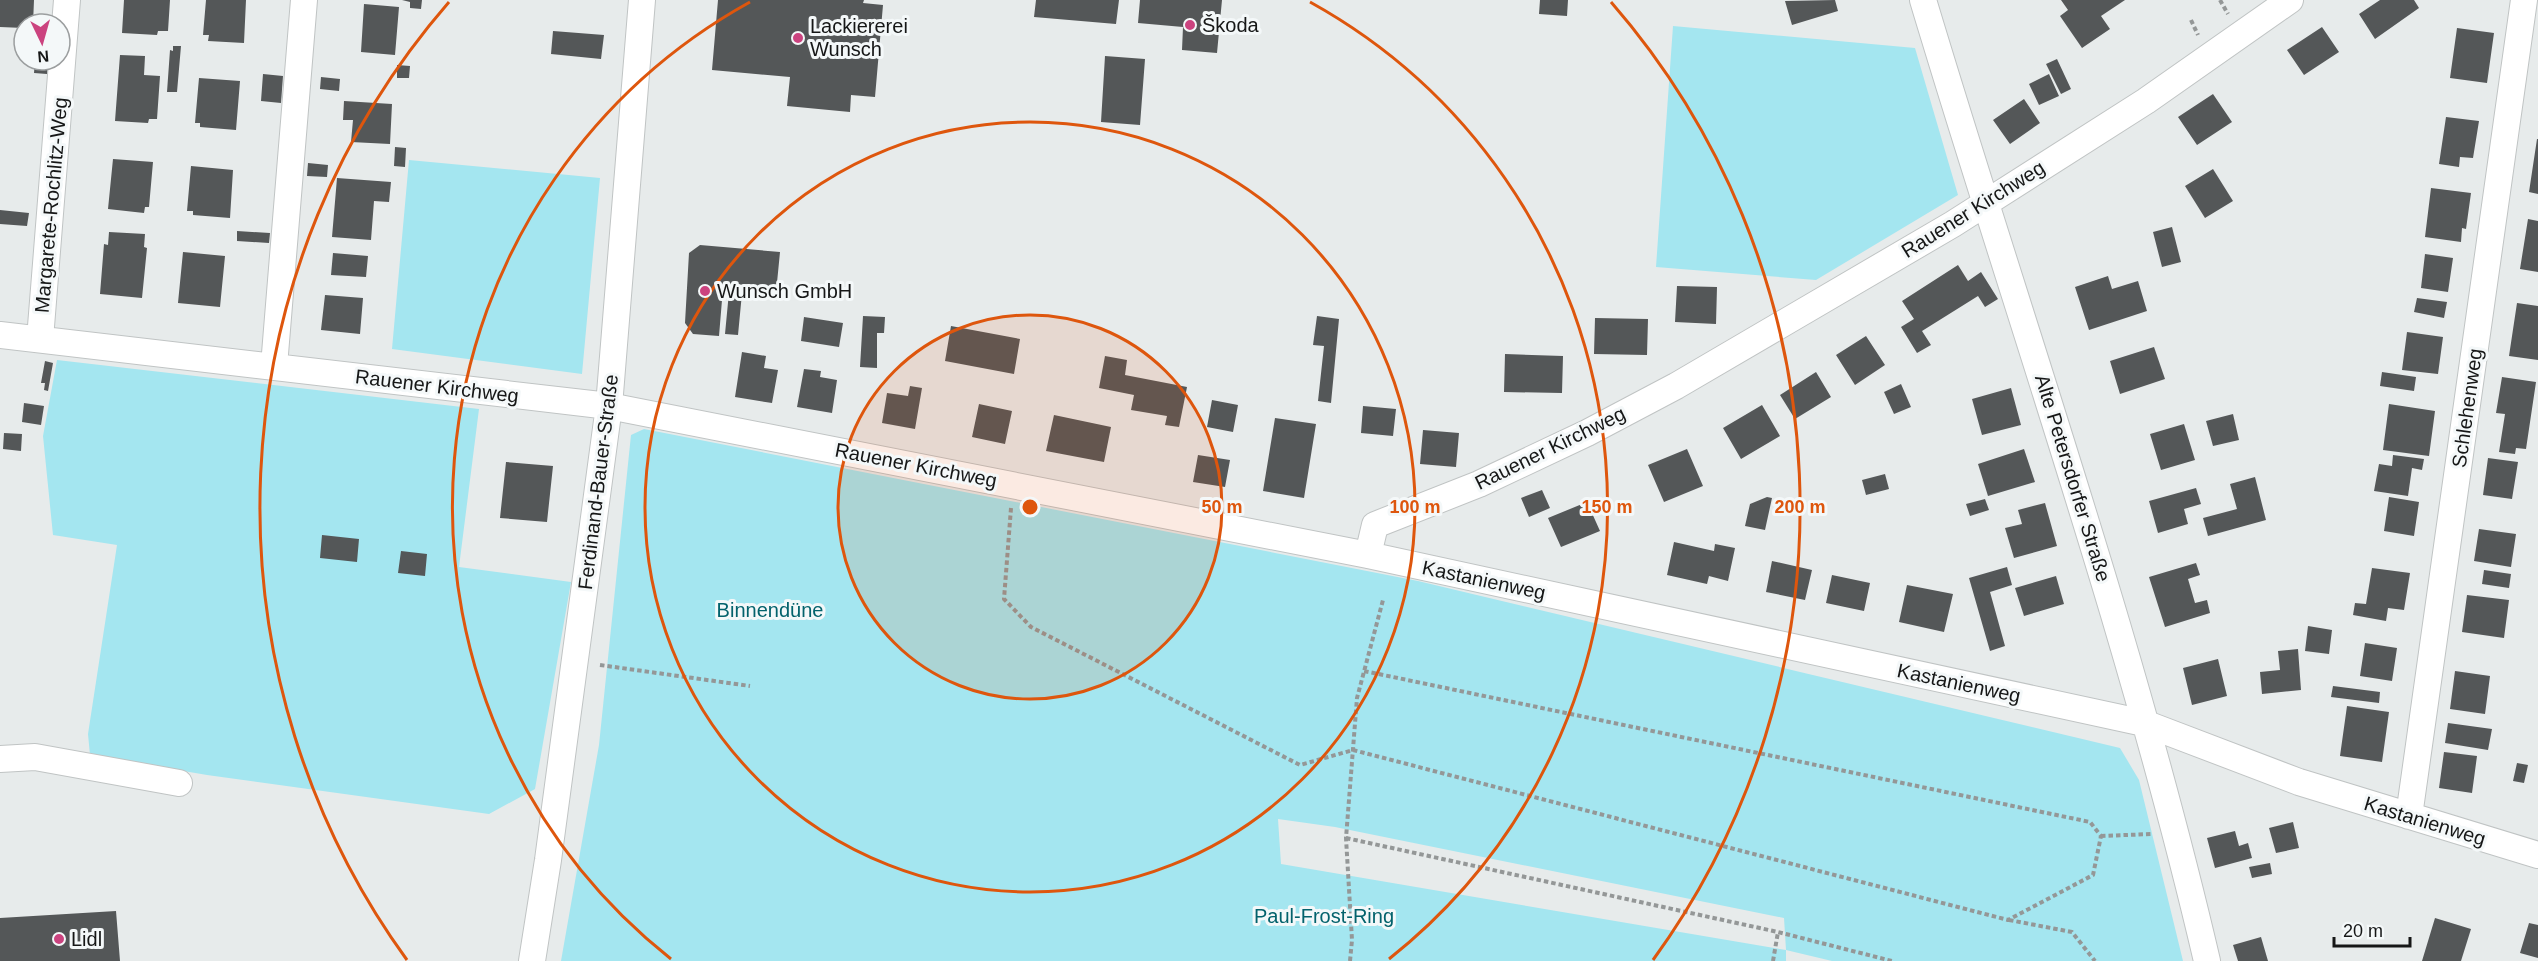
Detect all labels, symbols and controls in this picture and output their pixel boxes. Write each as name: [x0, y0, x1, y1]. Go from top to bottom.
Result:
north arrow: [12, 12, 72, 72]
place label: Škoda: [1202, 14, 1260, 36]
place label: Lackiererei Wunsch: [810, 15, 908, 60]
marker: Škoda: [1183, 18, 1197, 32]
marker: Lackiererei Wunsch: [791, 31, 805, 45]
text: N: [37, 47, 50, 65]
street label: Margarete-Rochlitz-Weg: [31, 96, 71, 314]
street label: Rauener Kirchweg: [1897, 156, 2049, 262]
place label: Wunsch GmbH: [717, 280, 852, 302]
marker: Wunsch GmbH: [698, 284, 712, 298]
street label: Schlehenweg: [2448, 347, 2486, 469]
street label: Rauener Kirchweg: [354, 365, 520, 407]
street label: Alte Petersdorfer Straße: [2031, 372, 2115, 584]
street label: Ferdinand-Bauer-Straße: [574, 373, 622, 591]
street label: Rauener Kirchweg: [1471, 402, 1629, 494]
street label: Rauener Kirchweg: [833, 439, 999, 491]
centre of rings: [1020, 497, 1040, 517]
text: 50 m: [1201, 497, 1243, 517]
text: 100 m: [1389, 497, 1441, 517]
text: 150 m: [1581, 497, 1633, 517]
text: 200 m: [1774, 497, 1826, 517]
street label: Kastanienweg: [1420, 556, 1548, 604]
park label: Binnendüne: [717, 599, 823, 621]
street label: Kastanienweg: [1895, 659, 2023, 707]
street label: Kastanienweg: [2362, 792, 2488, 850]
park label: Paul-Frost-Ring: [1254, 905, 1394, 927]
scale bar: [2334, 910, 2410, 948]
text: 20 m: [2343, 921, 2383, 941]
place label: Lidl: [71, 928, 102, 950]
marker: Lidl: [52, 932, 66, 946]

